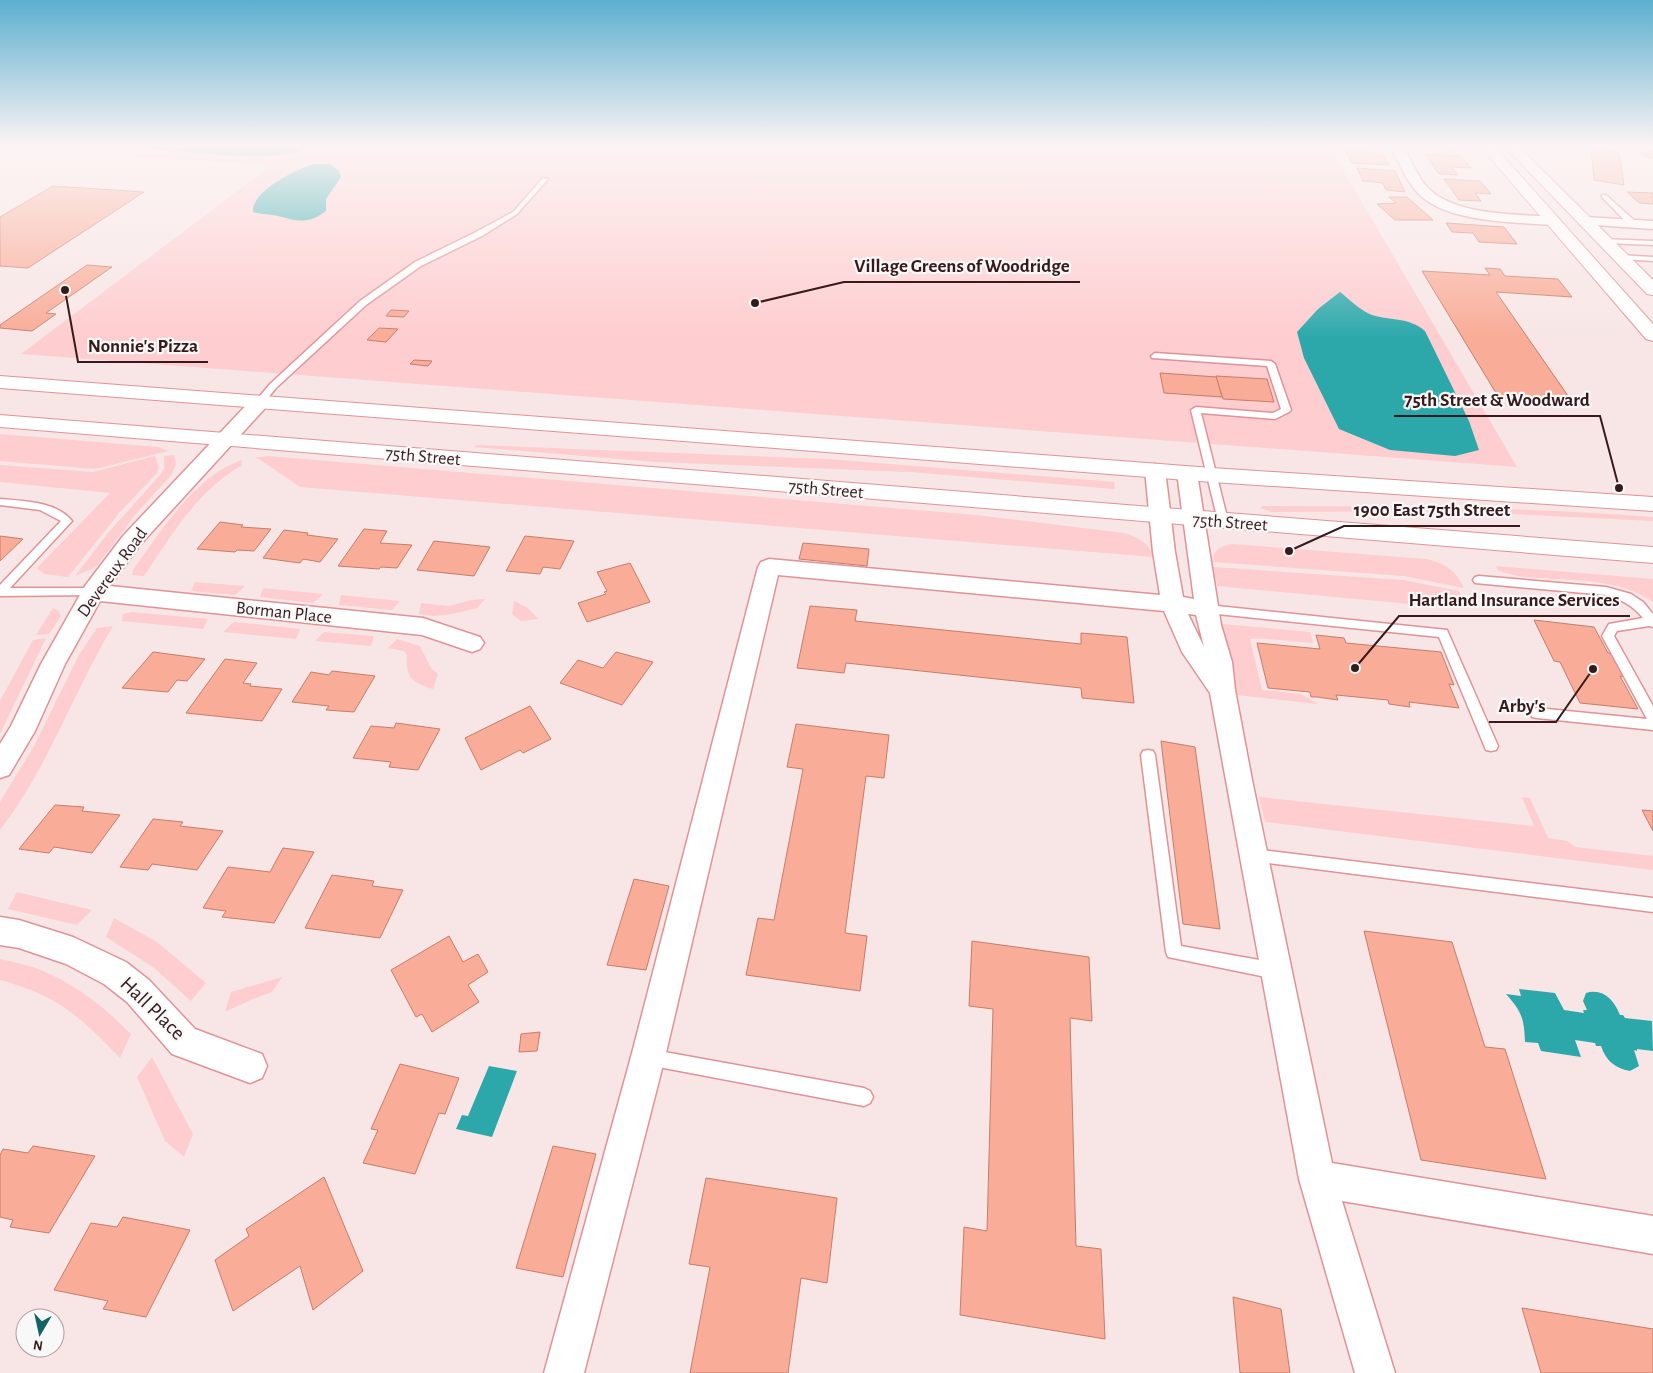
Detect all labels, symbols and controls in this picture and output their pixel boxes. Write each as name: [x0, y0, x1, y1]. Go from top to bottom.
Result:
callout: Village Greens of Woodridge: [844, 248, 1080, 282]
text: Village Greens of Woodridge: [854, 257, 1070, 276]
callout: Nonnie's Pizza: [78, 328, 208, 362]
text: Nonnie's Pizza: [88, 337, 198, 356]
callout: 75th Street & Woodward: [1394, 382, 1600, 416]
text: 75th Street & Woodward: [1404, 391, 1590, 410]
street label: 75th Street: [385, 445, 462, 469]
street label: 75th Street: [788, 478, 865, 502]
callout: 1900 East 75th Street: [1344, 492, 1520, 526]
text: 1900 East 75th Street: [1354, 501, 1511, 520]
street label: 75th Street: [1192, 511, 1268, 535]
street label: Devereux Road: [75, 525, 151, 621]
callout: Hartland Insurance Services: [1399, 582, 1630, 616]
text: Hartland Insurance Services: [1408, 591, 1620, 610]
street label: Borman Place: [235, 599, 333, 627]
callout: Arby's: [1489, 688, 1556, 722]
text: Arby's: [1498, 697, 1546, 716]
street label: Hall Place: [116, 973, 189, 1044]
north arrow: [15, 1308, 65, 1358]
text: N: [32, 1337, 44, 1353]

